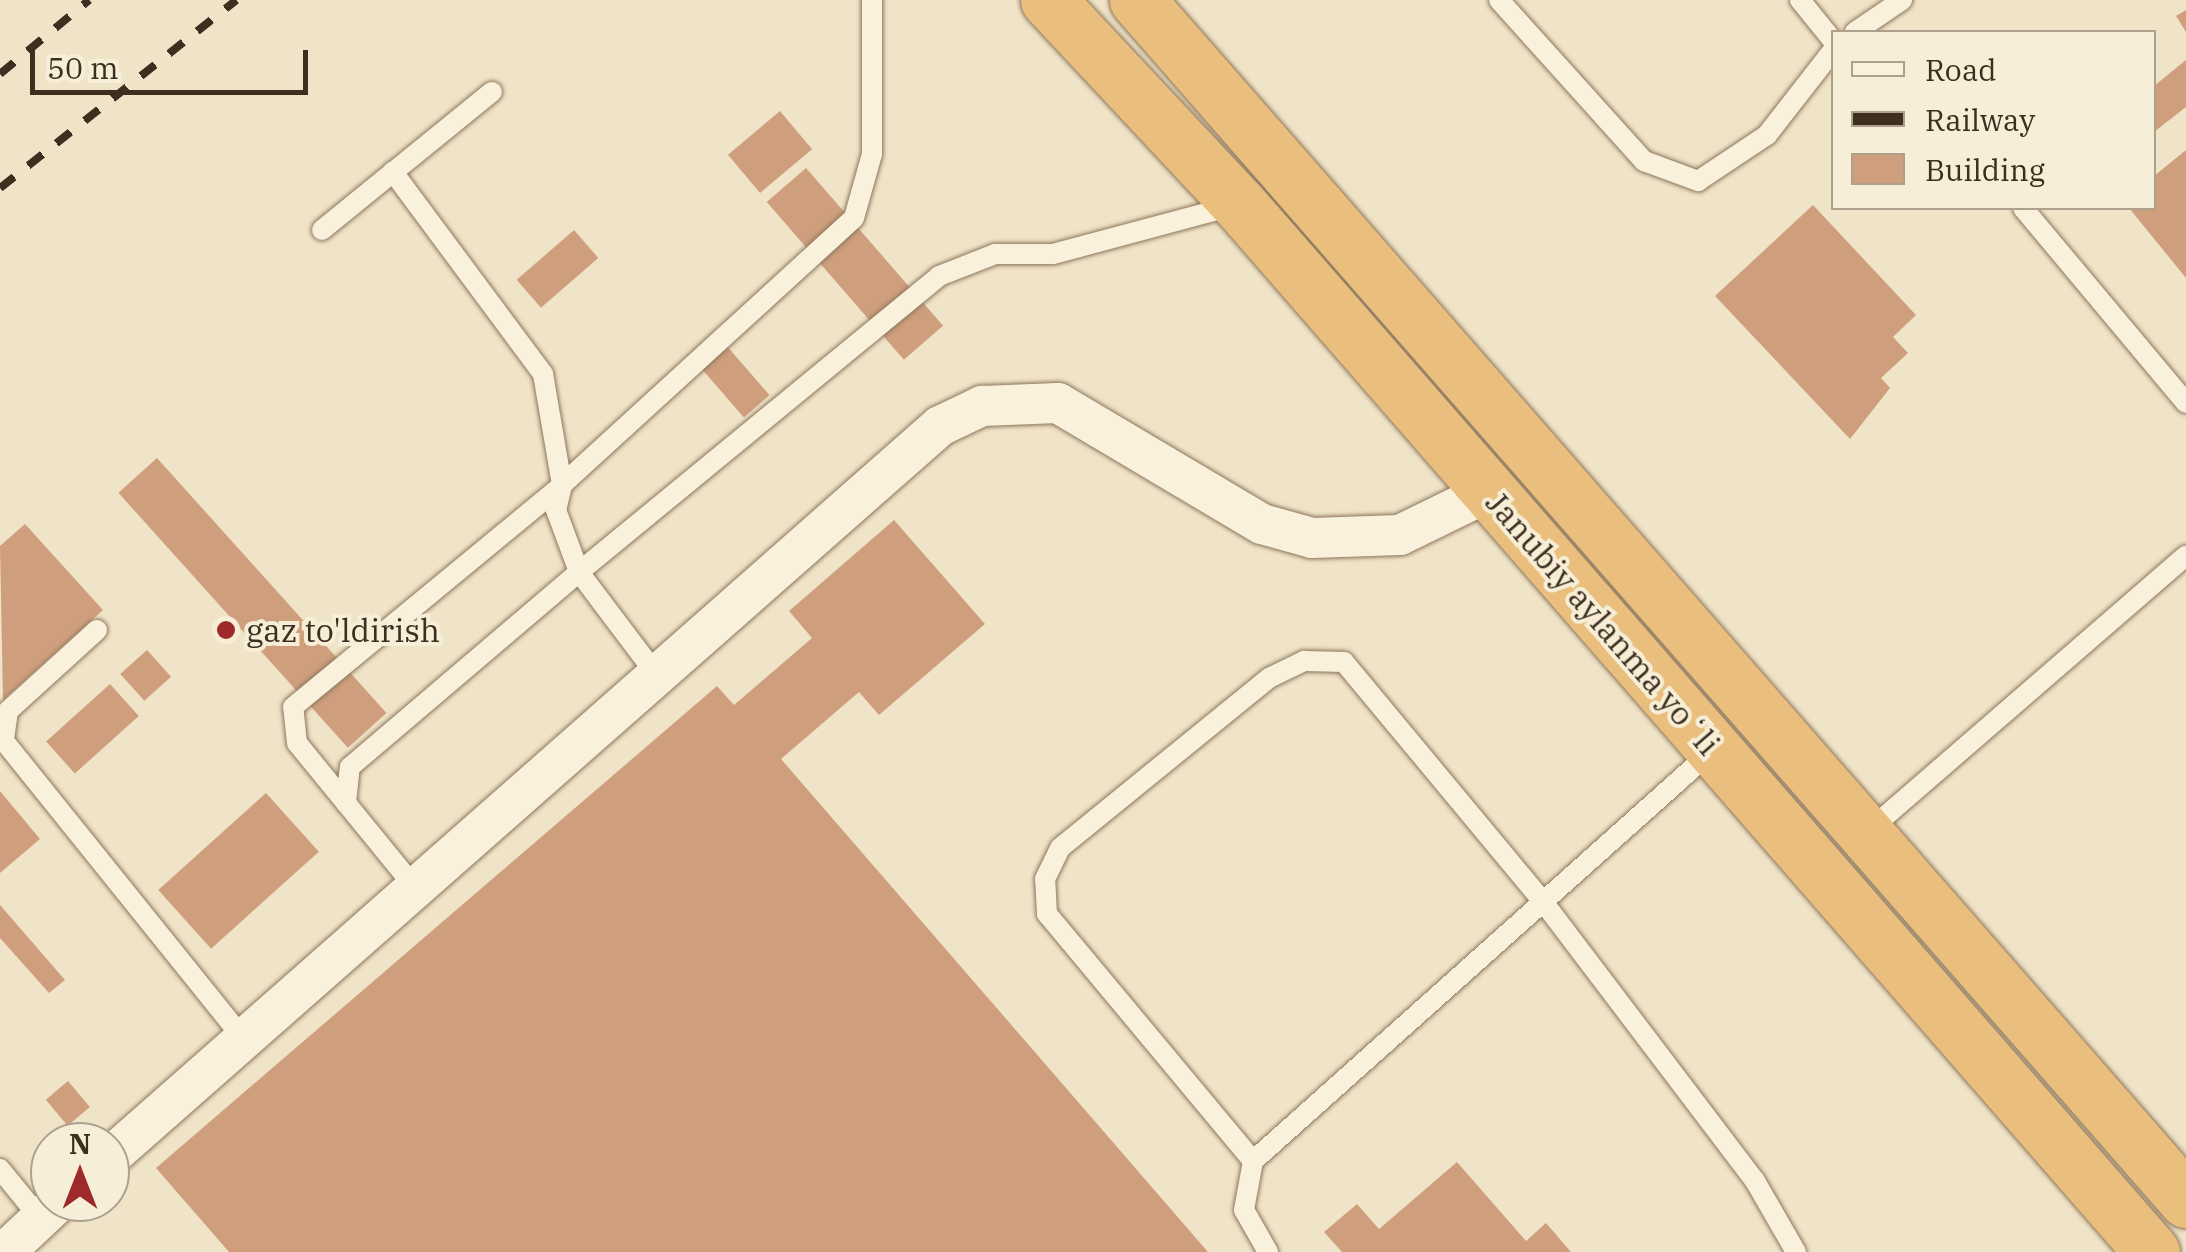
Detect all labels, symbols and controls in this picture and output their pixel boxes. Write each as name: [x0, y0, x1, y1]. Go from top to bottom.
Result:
scale bar: [35, 30, 312, 92]
legend: [1831, 30, 2156, 210]
text: 50 m: [47, 48, 119, 87]
text: Road: [1925, 50, 1997, 89]
text: Railway: [1925, 100, 2035, 139]
text: Building: [1925, 150, 2045, 189]
street label: Janubiy aylanma yoʻli: [1478, 483, 1728, 763]
place label: gaz to'ldirish: [246, 611, 440, 649]
marker: gaz to'ldirish: [215, 619, 237, 641]
north arrow: [30, 1122, 130, 1222]
text: N: [69, 1125, 91, 1162]

